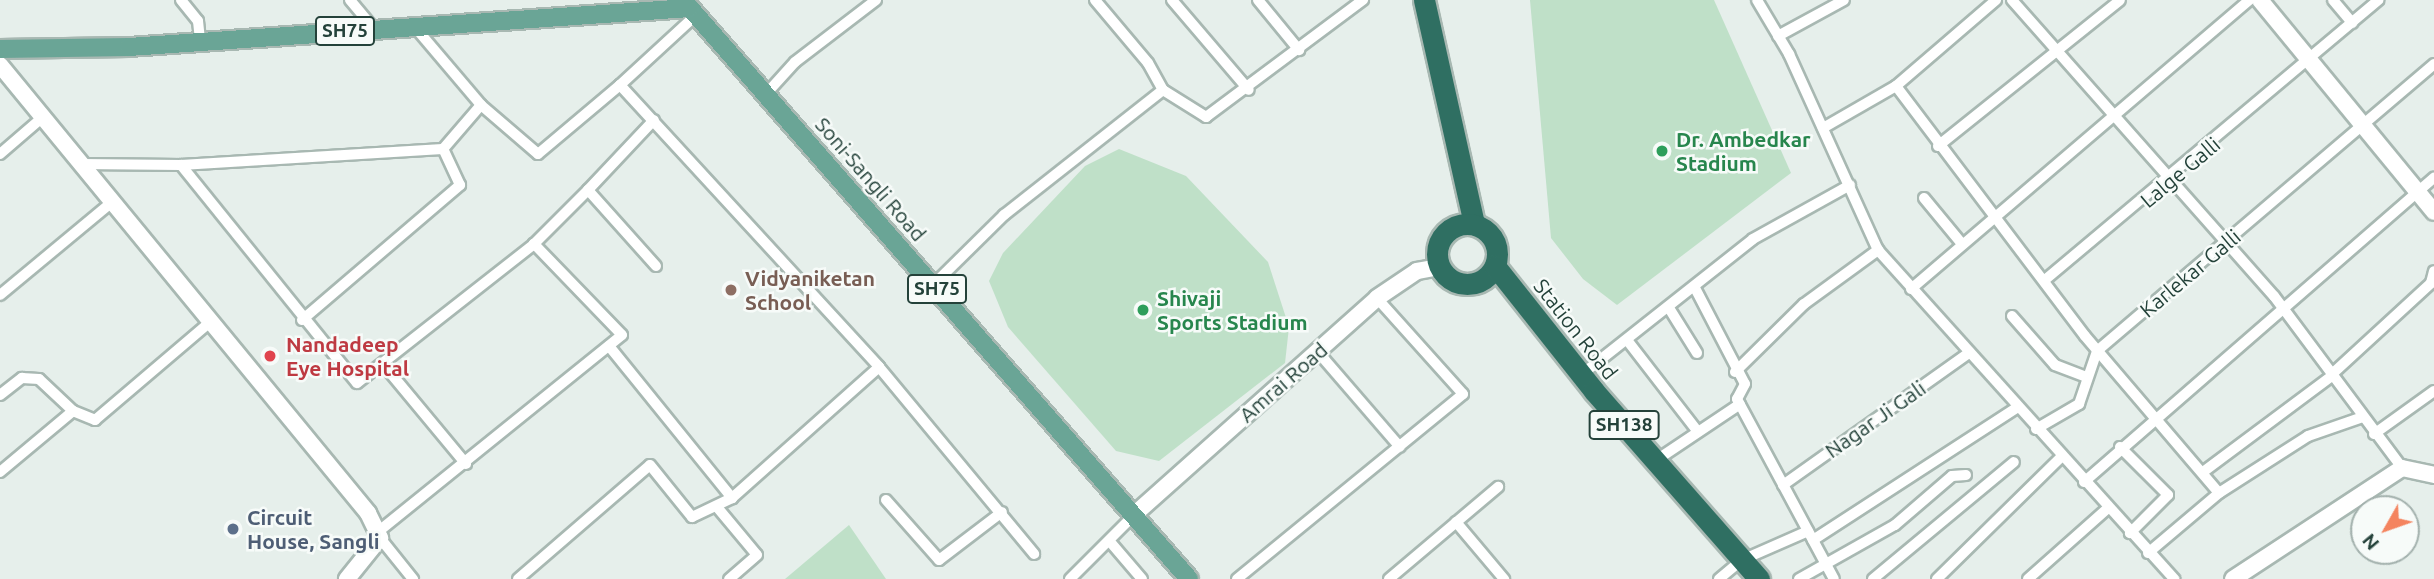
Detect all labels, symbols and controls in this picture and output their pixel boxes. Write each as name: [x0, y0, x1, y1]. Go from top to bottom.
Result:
road number: SH75: [314, 16, 376, 46]
street label: Soni-Sangli Road: [810, 112, 932, 246]
place label: Dr. Ambedkar Stadium: [1676, 126, 1811, 176]
street label: Lalge Galli: [2135, 131, 2225, 213]
marker: Dr. Ambedkar Stadium: [1654, 143, 1670, 159]
street label: Karlekar Galli: [2135, 224, 2245, 322]
place label: Vidyaniketan School: [745, 265, 875, 315]
road number: SH75: [906, 274, 968, 304]
street label: Station Road: [1529, 274, 1623, 384]
marker: Vidyaniketan School: [723, 282, 739, 298]
place label: Shivaji Sports Stadium: [1157, 285, 1308, 335]
marker: Shivaji Sports Stadium: [1135, 302, 1151, 318]
place label: Nandadeep Eye Hospital: [286, 331, 409, 381]
street label: Amrai Road: [1234, 337, 1332, 427]
marker: Nandadeep Eye Hospital: [260, 346, 280, 366]
street label: Nagar Ji Gali: [1820, 375, 1930, 463]
road number: SH138: [1587, 410, 1661, 440]
north arrow: [2350, 495, 2420, 565]
place label: Circuit House, Sangli: [247, 504, 380, 554]
marker: Circuit House, Sangli: [225, 521, 241, 537]
text: N: [2357, 530, 2383, 555]

